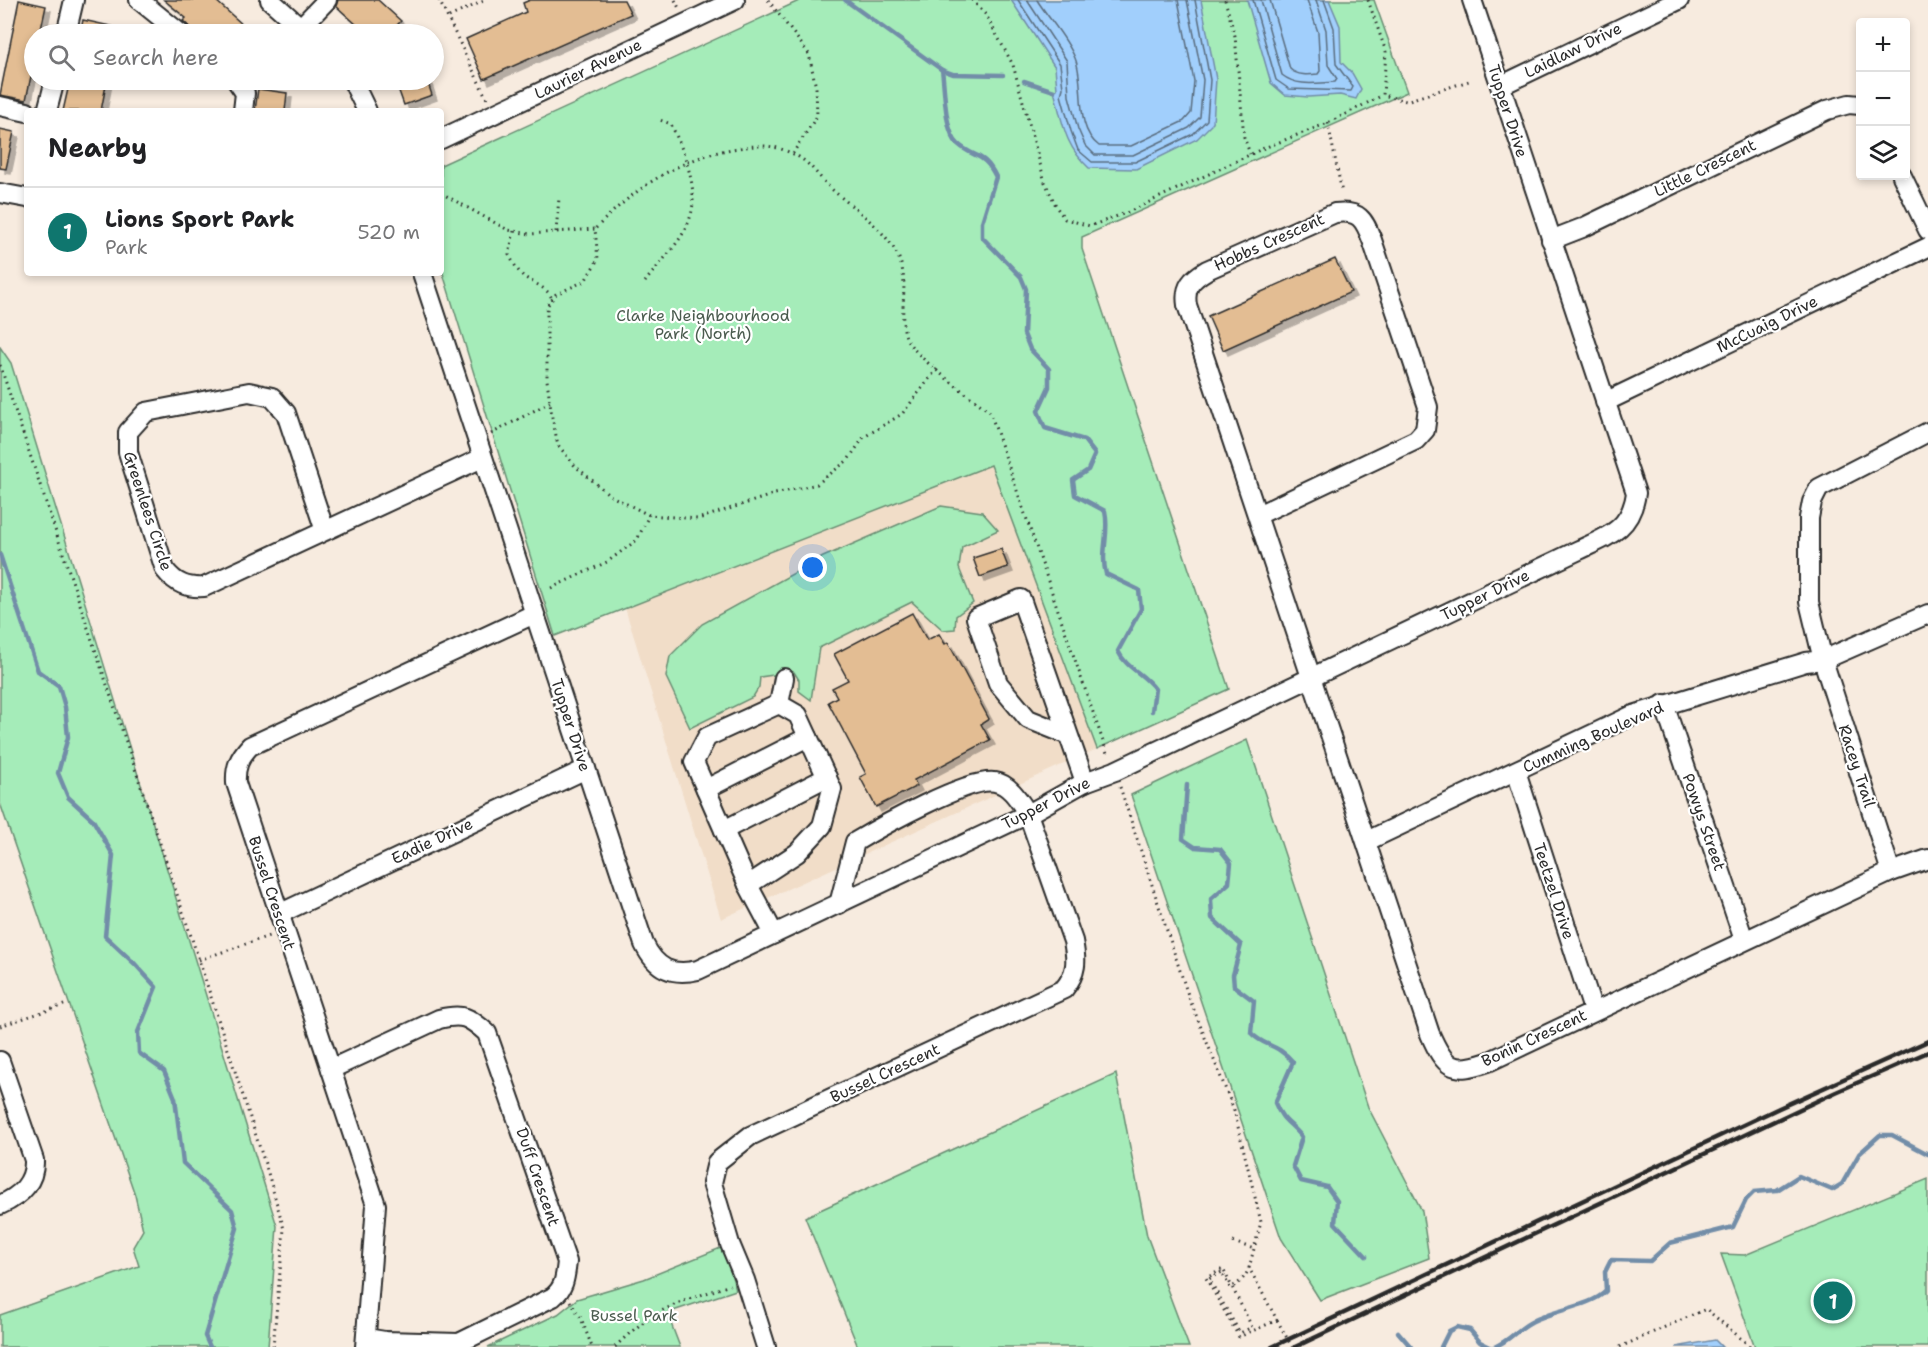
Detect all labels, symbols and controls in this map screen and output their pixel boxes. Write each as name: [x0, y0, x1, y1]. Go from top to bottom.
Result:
street label: Laidlaw Drive: [1521, 17, 1625, 83]
map controls: [1856, 18, 1910, 180]
button: +: [1856, 18, 1910, 72]
search box: [24, 24, 444, 90]
street label: Laurier Avenue: [531, 34, 645, 104]
icon: search: [45, 41, 78, 74]
text: Search here: [93, 43, 219, 72]
street label: Tupper Drive: [1483, 62, 1533, 160]
button: −: [1856, 72, 1910, 126]
button: layers: [1856, 126, 1910, 180]
text: Nearby: [48, 130, 147, 165]
street label: Little Crescent: [1650, 134, 1760, 202]
text: Lions Sport Park: [105, 205, 295, 234]
street label: Hobbs Crescent: [1210, 208, 1328, 276]
text: 1: [63, 219, 72, 245]
text: 520 m: [357, 219, 420, 245]
text: Park: [105, 234, 148, 260]
street label: McCuaig Drive: [1713, 290, 1821, 358]
park label: Clarke Neighbourhood Park (North): [616, 305, 790, 344]
street label: Greenlees Circle: [119, 449, 177, 573]
your location: [798, 553, 827, 582]
street label: Tupper Drive: [1437, 564, 1533, 626]
street label: Tupper Drive: [546, 676, 596, 774]
street label: Cumming Boulevard: [1519, 696, 1667, 778]
street label: Racey Trail: [1834, 722, 1880, 810]
street label: Powys Street: [1678, 771, 1730, 873]
street label: Tupper Drive: [998, 772, 1094, 834]
street label: Eadie Drive: [388, 813, 476, 869]
street label: Bussel Crescent: [244, 833, 300, 953]
street label: Teetzel Drive: [1529, 840, 1579, 942]
street label: Bonin Crescent: [1478, 1004, 1590, 1072]
street label: Bussel Crescent: [827, 1038, 943, 1108]
street label: Duff Crescent: [511, 1125, 565, 1229]
pin: 1: [1814, 1278, 1852, 1324]
park label: Bussel Park: [590, 1305, 678, 1326]

